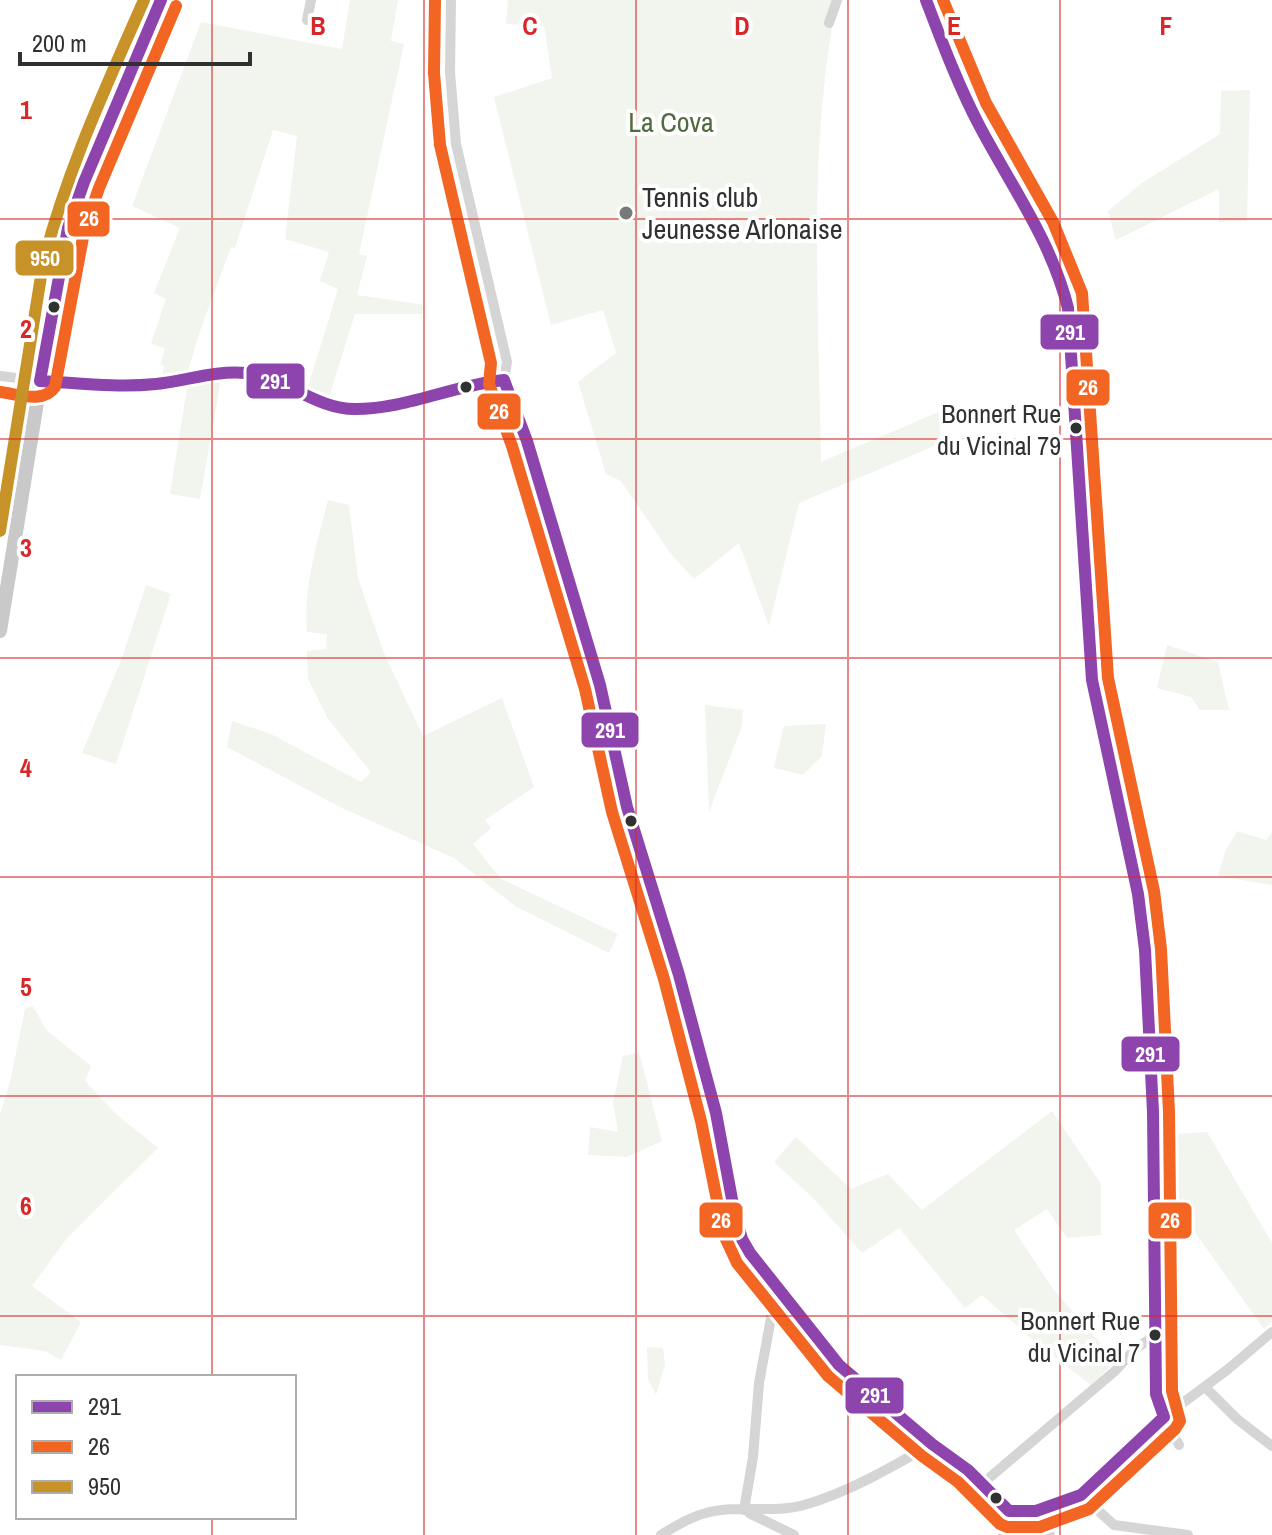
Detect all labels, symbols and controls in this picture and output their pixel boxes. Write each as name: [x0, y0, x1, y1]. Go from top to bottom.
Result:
text: B: [310, 8, 326, 43]
text: C: [522, 8, 538, 43]
text: D: [734, 8, 750, 43]
text: E: [947, 8, 961, 43]
text: F: [1159, 8, 1173, 43]
scale bar: [20, 16, 250, 66]
text: 200 m: [32, 27, 87, 59]
text: 1: [20, 92, 32, 127]
park label: La Cova: [628, 103, 714, 141]
place label: Tennis club Jeunesse Arlonaise: [642, 178, 842, 248]
line badge: 26: [66, 200, 111, 238]
text: 26: [79, 203, 99, 233]
marker: Tennis club Jeunesse Arlonaise: [617, 204, 635, 222]
line badge: 950: [14, 239, 75, 277]
text: 950: [30, 243, 60, 273]
unlabelled marker: [46, 299, 62, 315]
text: 2: [20, 311, 32, 346]
line badge: 291: [1039, 313, 1100, 351]
text: 291: [1055, 317, 1086, 347]
line badge: 291: [245, 362, 306, 400]
text: 291: [260, 366, 291, 396]
line badge: 26: [1065, 368, 1111, 407]
text: 26: [1078, 372, 1098, 402]
unlabelled marker: [458, 379, 474, 395]
line badge: 26: [476, 392, 522, 431]
text: 26: [489, 396, 509, 426]
place label: Bonnert Rue du Vicinal 79: [937, 396, 1061, 463]
marker: Bonnert Rue du Vicinal 79: [1068, 420, 1084, 436]
text: 3: [20, 530, 32, 565]
line badge: 291: [580, 711, 640, 749]
text: 291: [595, 715, 626, 745]
text: 4: [20, 750, 32, 785]
unlabelled marker: [623, 813, 639, 829]
text: 5: [20, 969, 32, 1004]
line badge: 291: [1120, 1035, 1181, 1073]
text: 291: [1135, 1039, 1166, 1069]
text: 6: [20, 1188, 32, 1223]
line badge: 26: [698, 1201, 744, 1239]
line badge: 26: [1147, 1201, 1193, 1240]
text: 26: [711, 1205, 731, 1235]
text: 26: [1160, 1205, 1180, 1235]
place label: Bonnert Rue du Vicinal 7: [1020, 1303, 1140, 1370]
marker: Bonnert Rue du Vicinal 7: [1147, 1327, 1163, 1343]
legend: [16, 1375, 296, 1519]
line badge: 291: [844, 1376, 905, 1415]
text: 291: [860, 1380, 891, 1410]
text: 291: [88, 1390, 121, 1422]
text: 26: [88, 1430, 110, 1462]
text: 950: [88, 1470, 121, 1502]
unlabelled marker: [988, 1490, 1004, 1506]

